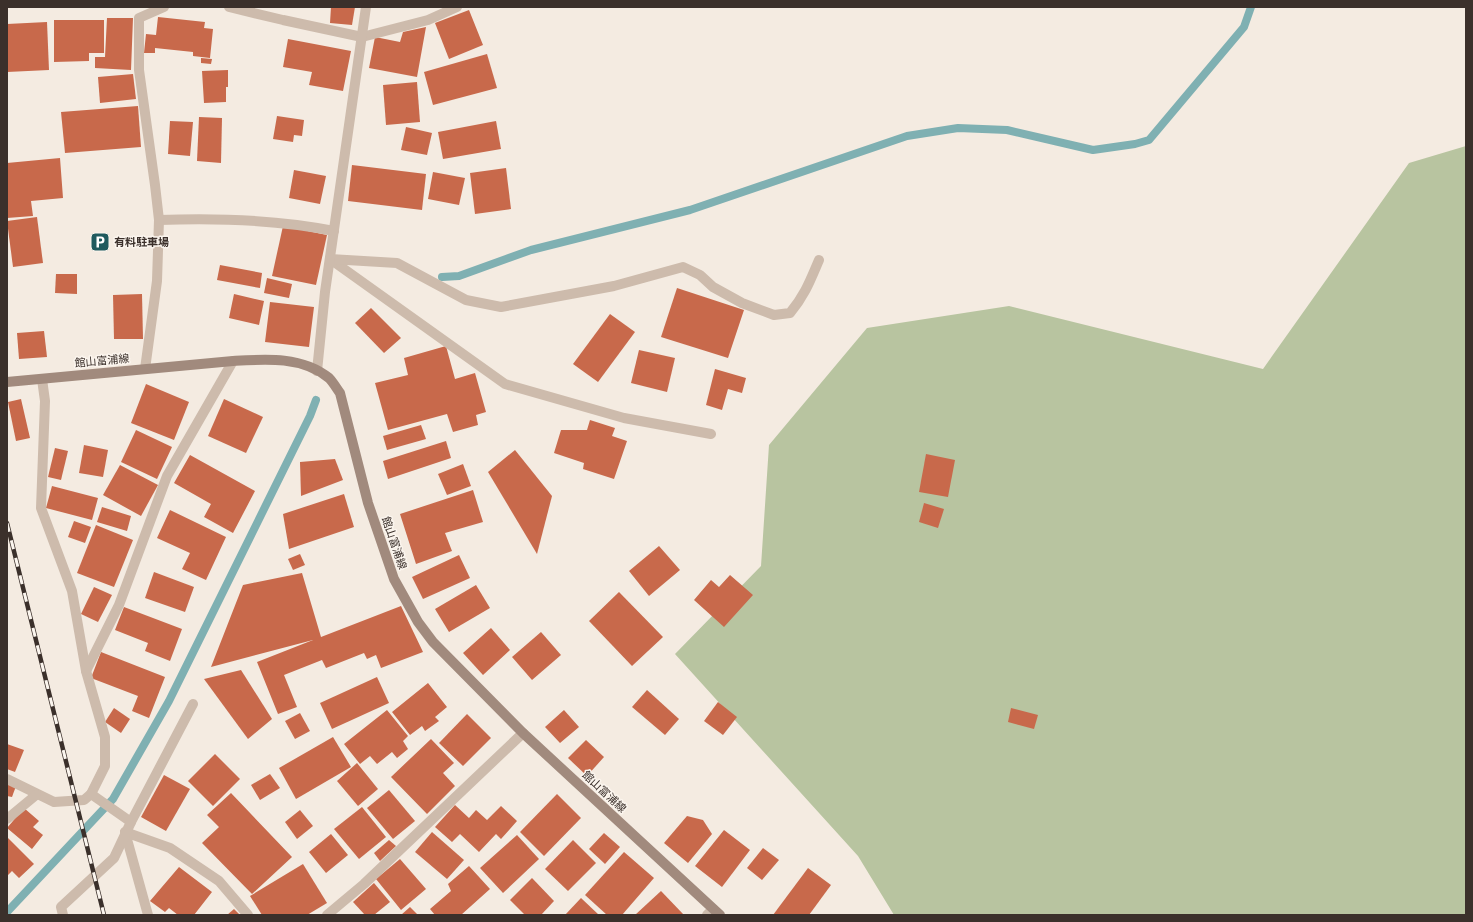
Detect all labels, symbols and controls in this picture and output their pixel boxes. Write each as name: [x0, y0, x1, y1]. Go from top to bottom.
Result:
parking icon: 有料駐車場: [89, 231, 111, 253]
place label: 有料駐車場: [114, 236, 169, 249]
street label: 館山富浦線: [74, 352, 130, 370]
street label: 館山富浦線: [379, 515, 409, 571]
street label: 館山富浦線: [579, 768, 629, 816]

